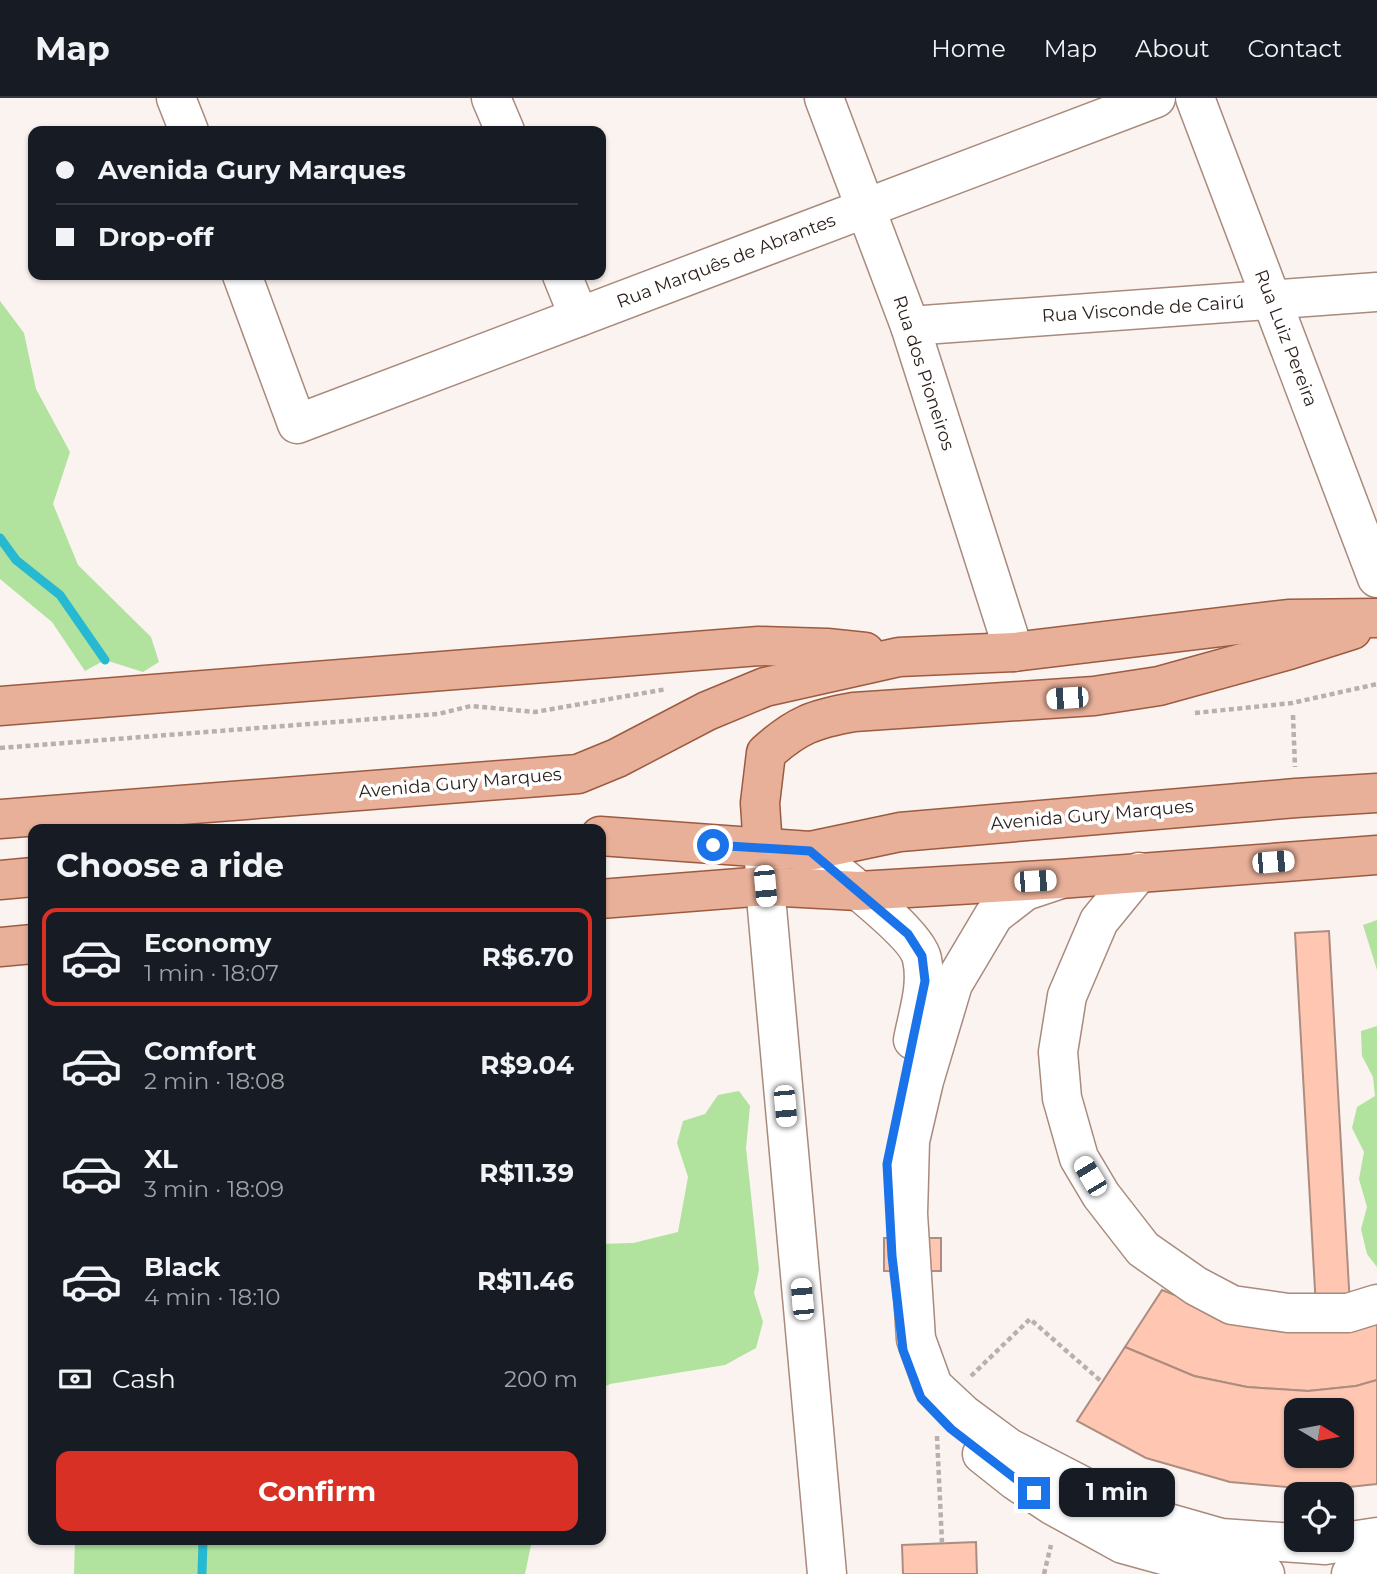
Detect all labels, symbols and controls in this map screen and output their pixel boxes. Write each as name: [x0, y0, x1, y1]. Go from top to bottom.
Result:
text: Map: [35, 28, 110, 68]
text: Home: [931, 34, 1006, 63]
text: Map: [1044, 34, 1097, 63]
text: About: [1135, 34, 1209, 63]
text: Contact: [1247, 34, 1342, 63]
text: Avenida Gury Marques: [98, 154, 406, 186]
street label: Rua Marquês de Abrantes: [613, 209, 839, 313]
text: Drop-off: [98, 221, 213, 253]
street label: Rua Luiz Pereira: [1250, 266, 1322, 410]
street label: Rua Visconde de Cairú: [1041, 291, 1245, 327]
street label: Rua dos Pioneiros: [889, 293, 959, 453]
car: [1046, 686, 1089, 710]
street label: Avenida Gury Marques: [358, 763, 563, 803]
street label: Avenida Gury Marques: [990, 795, 1195, 835]
route start: [697, 829, 729, 861]
text: Choose a ride: [56, 846, 284, 885]
car: [1252, 850, 1295, 874]
car: [753, 864, 778, 908]
car: [1014, 869, 1057, 893]
icon: car: [60, 926, 123, 989]
text: Economy: [144, 927, 271, 959]
text: R$6.70: [482, 941, 574, 973]
text: 1 min · 18:07: [144, 959, 279, 987]
icon: car: [60, 1034, 123, 1097]
text: Comfort: [144, 1035, 256, 1067]
text: R$9.04: [480, 1049, 574, 1081]
text: 2 min · 18:08: [144, 1067, 285, 1095]
car: [773, 1084, 798, 1128]
icon: car: [60, 1142, 123, 1205]
text: XL: [144, 1143, 178, 1175]
car: [1071, 1153, 1110, 1199]
text: R$11.39: [479, 1157, 574, 1189]
text: 3 min · 18:09: [144, 1175, 284, 1203]
icon: car: [60, 1250, 123, 1313]
text: Black: [144, 1251, 220, 1283]
text: R$11.46: [477, 1265, 574, 1297]
car: [790, 1277, 815, 1321]
text: 4 min · 18:10: [144, 1283, 281, 1311]
icon: cash: [56, 1360, 94, 1398]
text: Cash: [112, 1363, 176, 1395]
text: 200 m: [504, 1365, 578, 1393]
north arrow: [1284, 1398, 1354, 1468]
map controls: [1284, 1398, 1354, 1552]
button: Confirm: [56, 1451, 578, 1531]
callout: 1 min: [1058, 1468, 1174, 1518]
route end: [1018, 1477, 1050, 1509]
text: 1 min: [1086, 1478, 1148, 1506]
button: locate: [1284, 1482, 1354, 1552]

